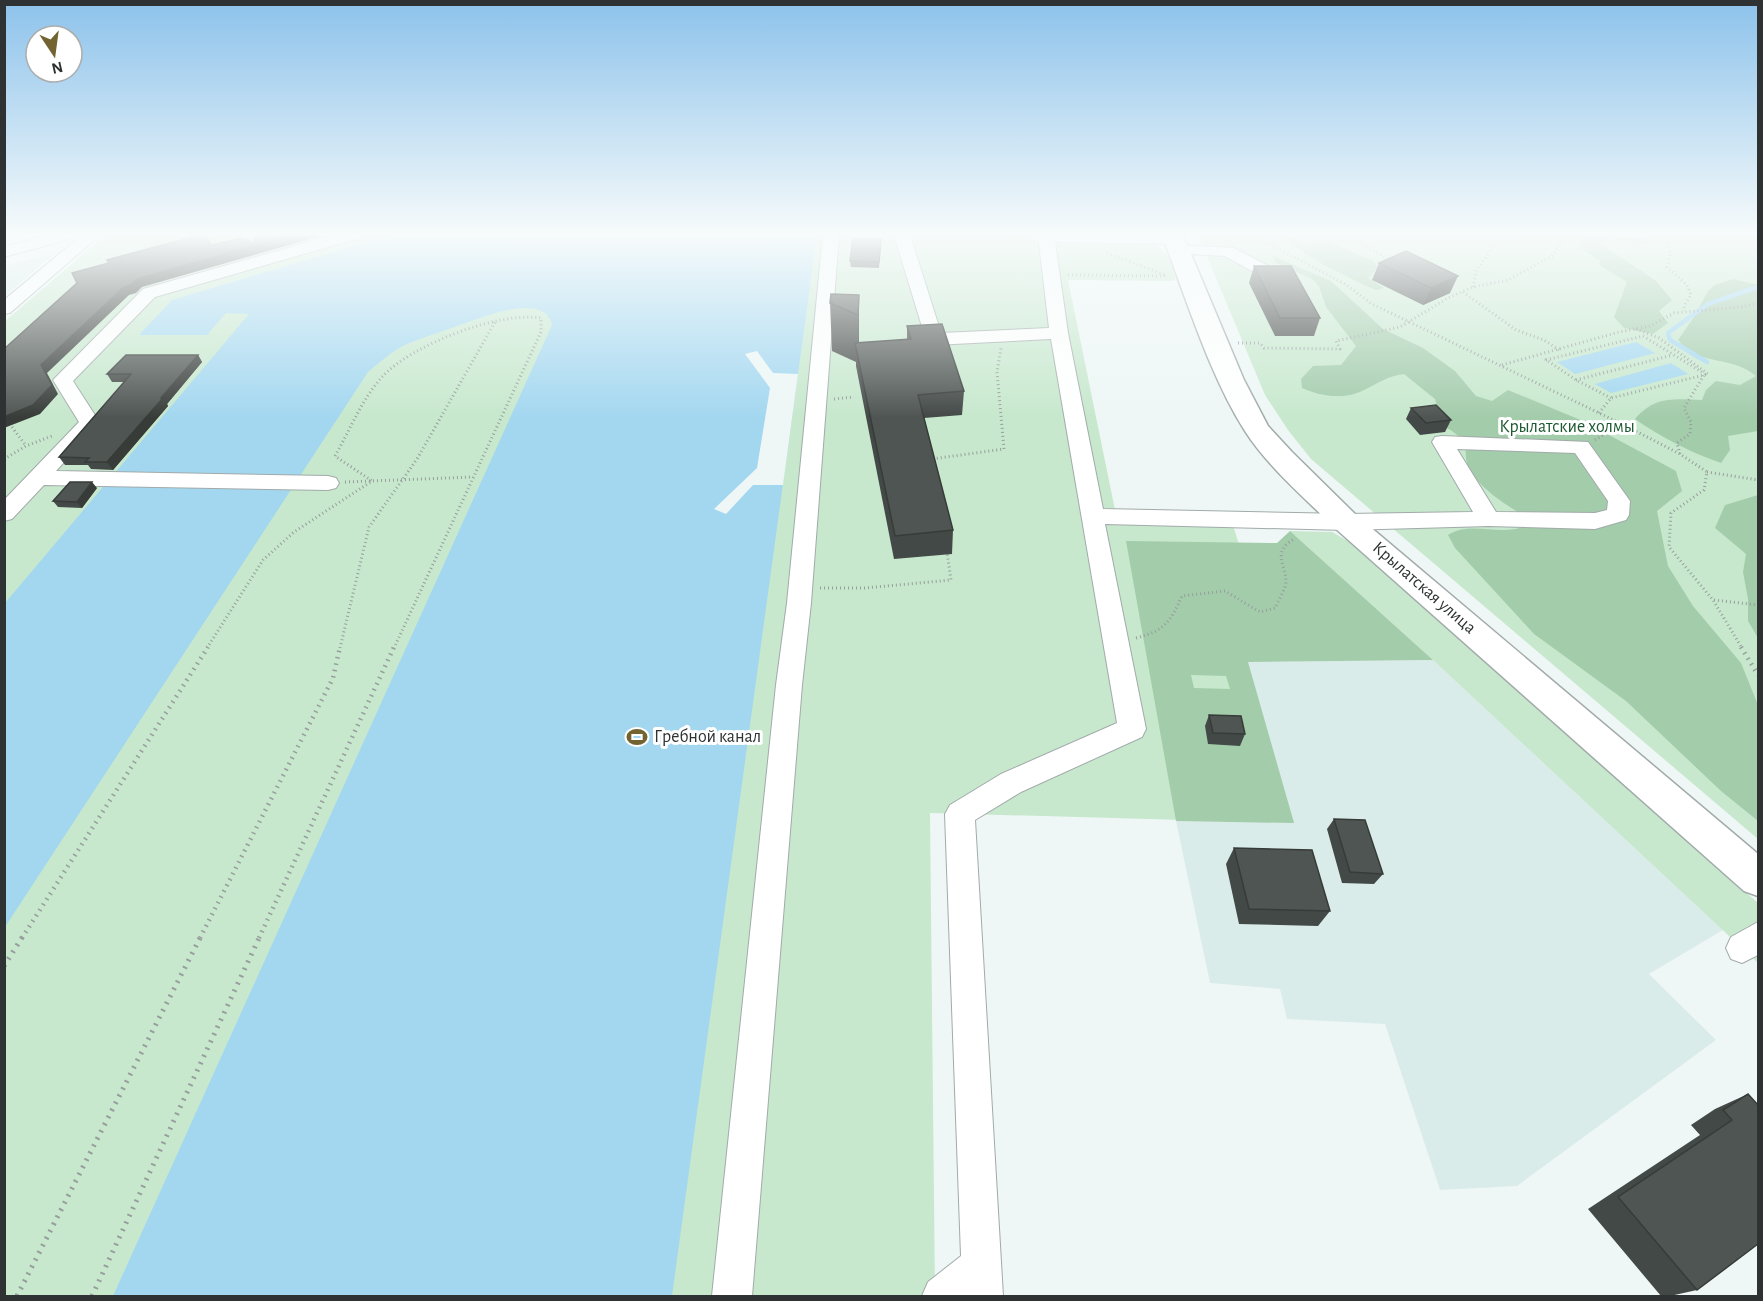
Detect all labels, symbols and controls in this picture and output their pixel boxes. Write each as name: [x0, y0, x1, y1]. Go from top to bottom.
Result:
north arrow: [24, 24, 84, 84]
text: N: [50, 59, 64, 77]
park label: Крылатские холмы: [1499, 418, 1635, 436]
street label: Крылатская улица: [1369, 538, 1479, 638]
sports icon: Гребной канал: [625, 725, 649, 749]
place label: Гребной канал: [654, 727, 761, 746]

